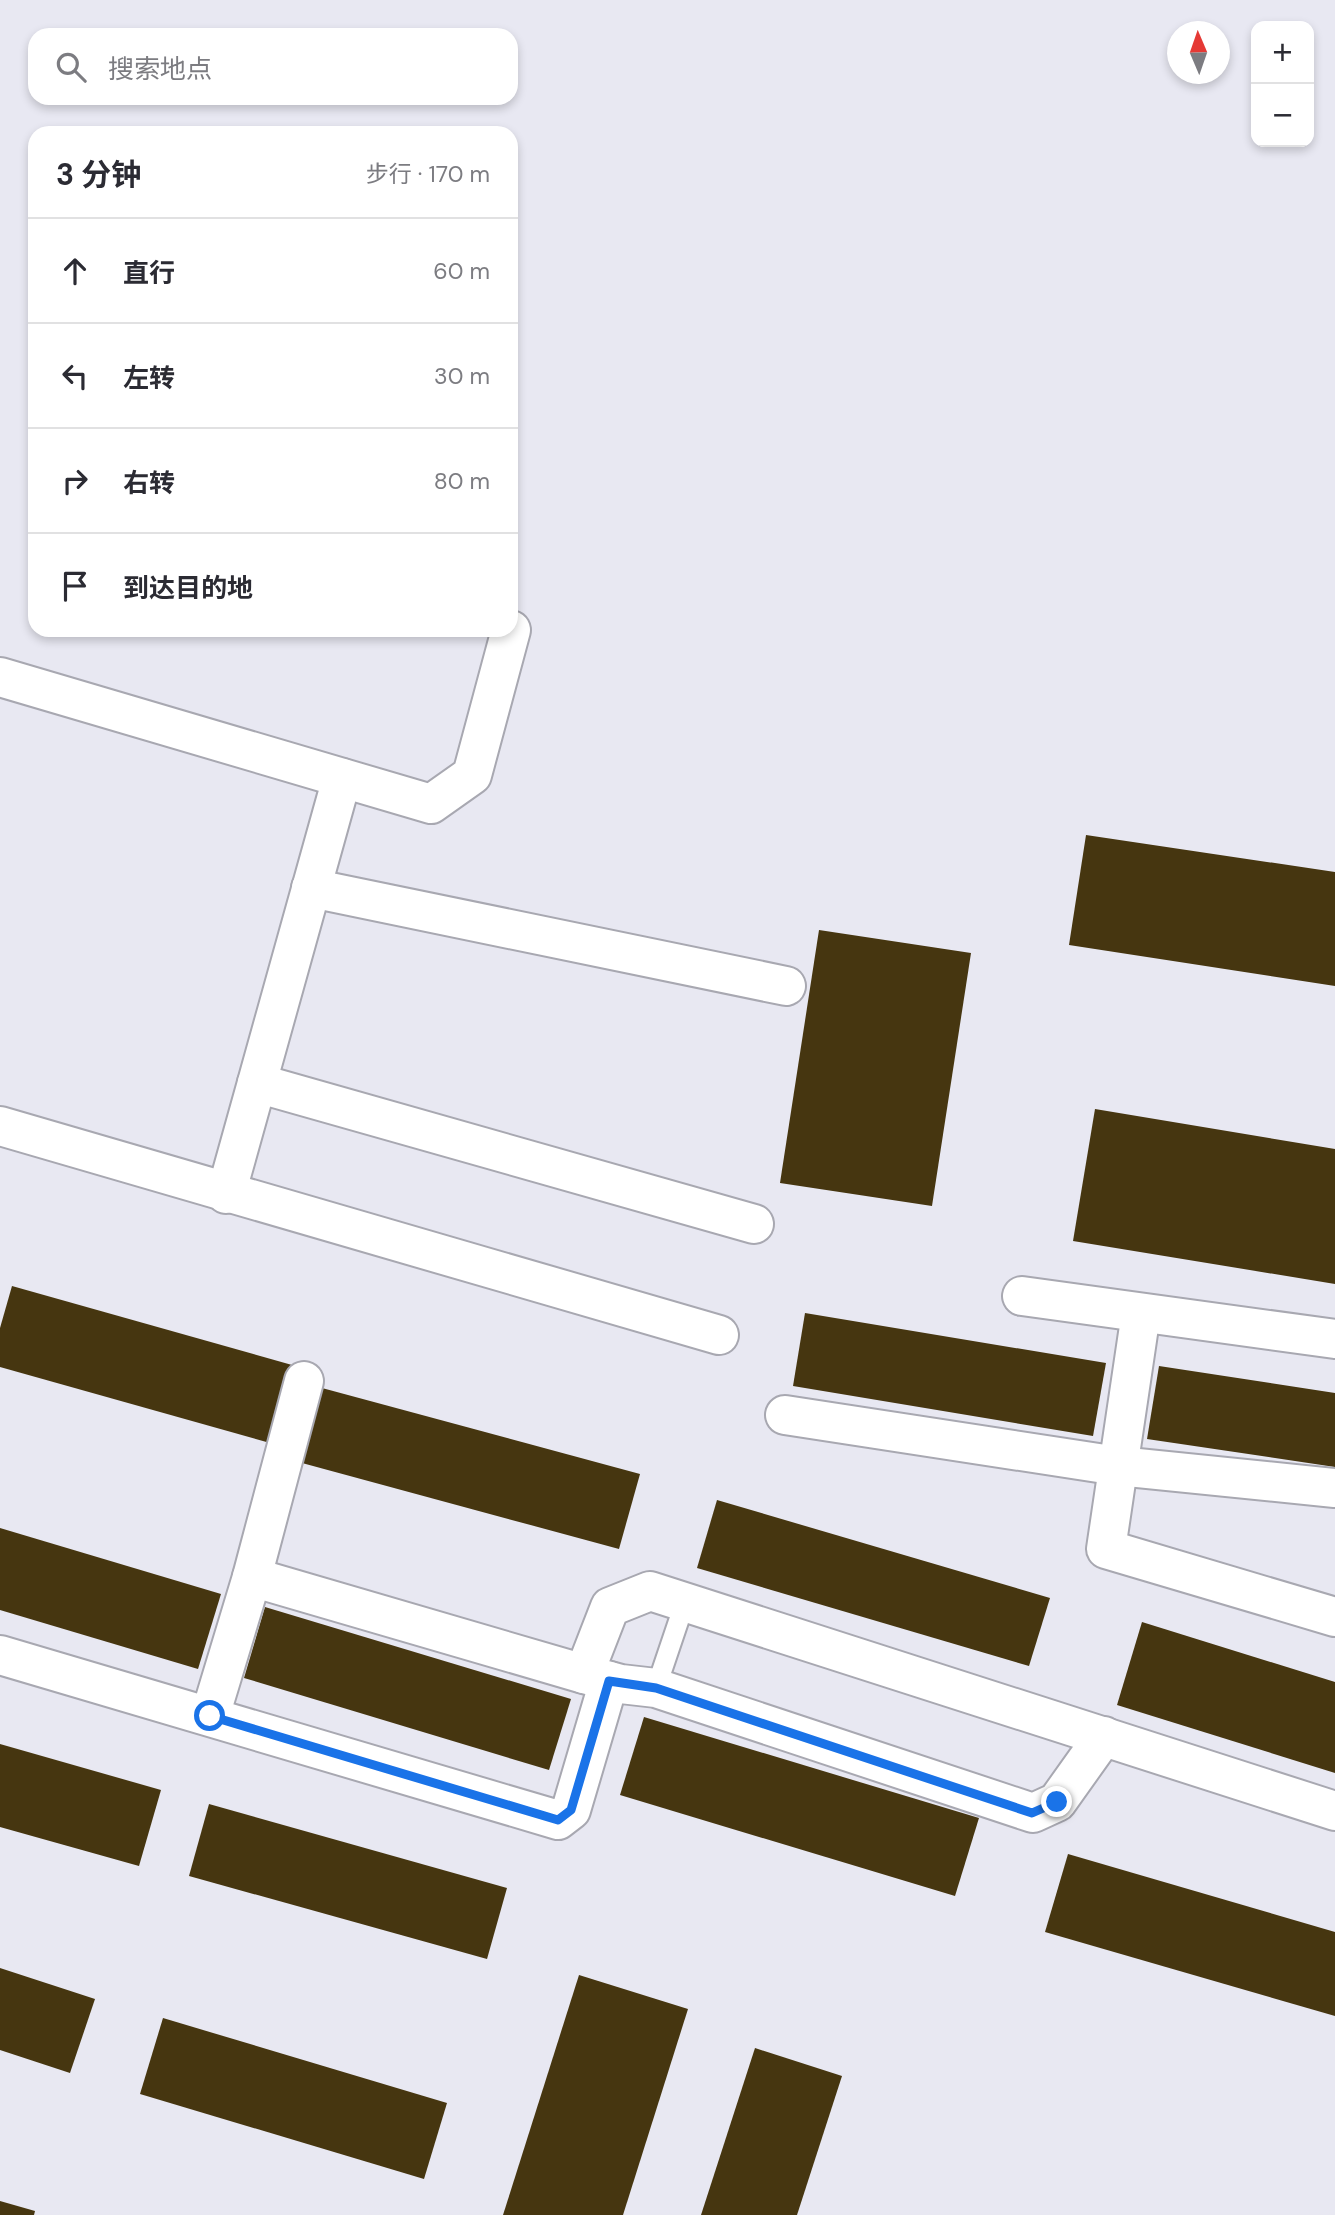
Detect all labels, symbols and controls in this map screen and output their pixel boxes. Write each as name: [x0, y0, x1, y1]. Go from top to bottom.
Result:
north arrow: [1167, 21, 1230, 84]
map controls: [1251, 21, 1314, 147]
button: +: [1251, 21, 1314, 84]
search box: [28, 28, 518, 105]
icon: search: [52, 48, 90, 86]
text: 搜索地点: [108, 52, 212, 86]
button: −: [1251, 84, 1314, 147]
text: 3 分钟: [56, 155, 141, 194]
text: 步行 · 170 m: [366, 159, 490, 189]
icon: ahead: [56, 252, 94, 290]
text: 直行: [123, 256, 175, 290]
text: 60 m: [433, 256, 490, 286]
icon: left: [56, 357, 94, 395]
text: 左转: [123, 361, 175, 395]
text: 30 m: [434, 361, 490, 391]
icon: right: [56, 462, 94, 500]
text: 右转: [123, 466, 175, 500]
text: 80 m: [434, 466, 490, 496]
icon: arrive: [56, 567, 94, 605]
text: 到达目的地: [123, 571, 253, 605]
route start: [194, 1700, 225, 1731]
route end: [1041, 1786, 1072, 1817]

